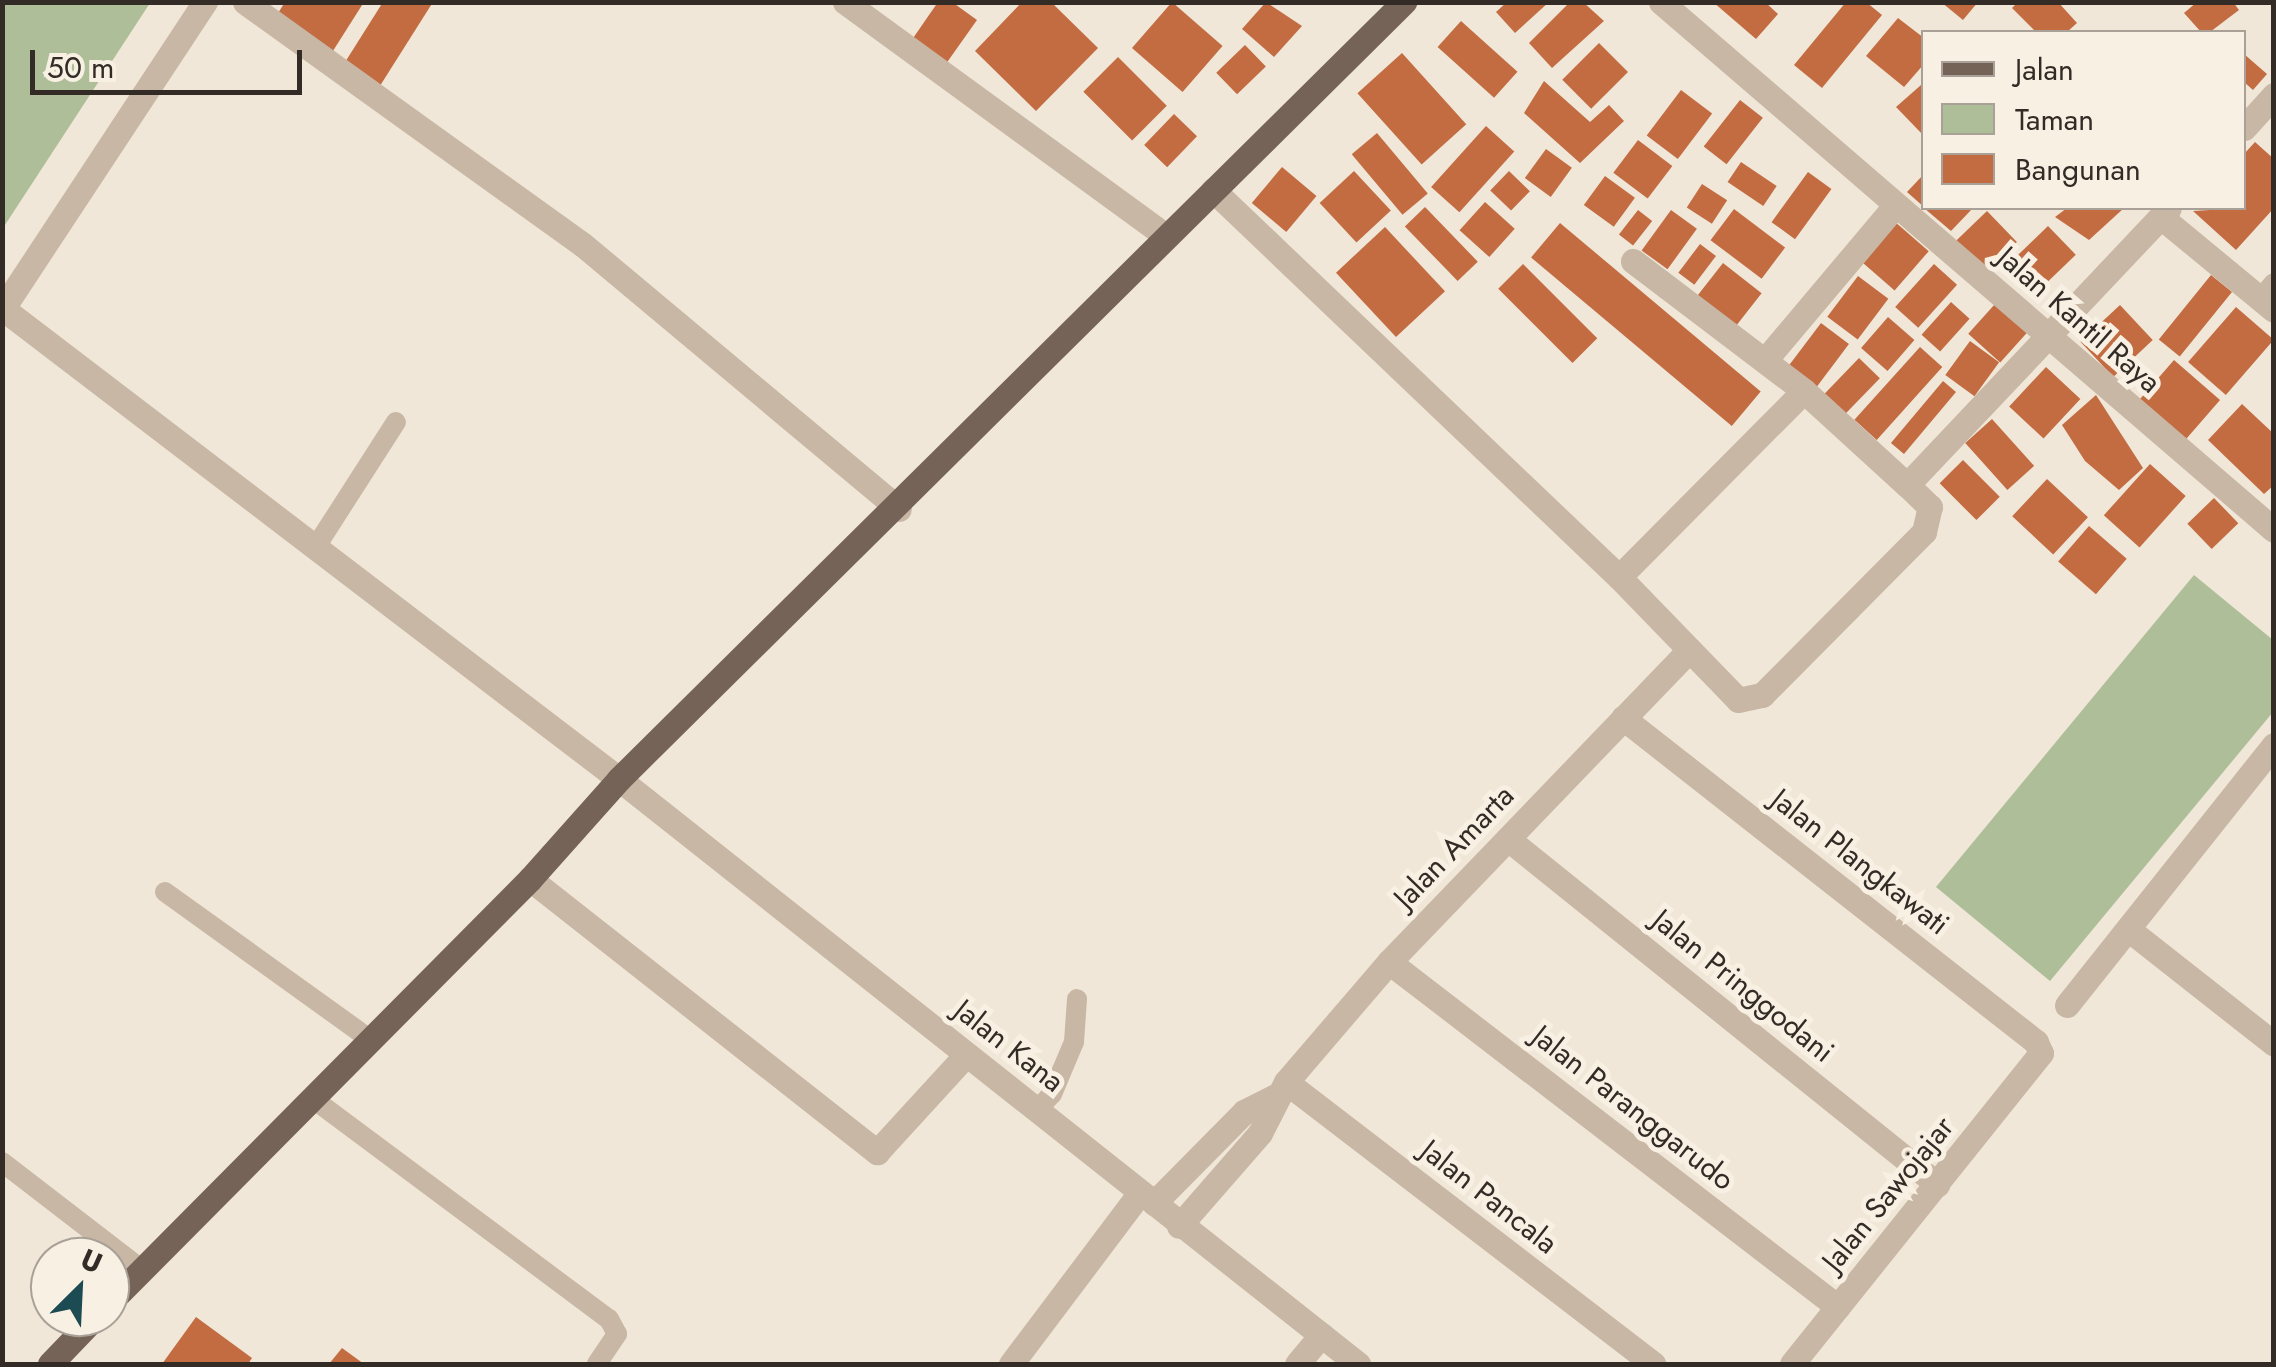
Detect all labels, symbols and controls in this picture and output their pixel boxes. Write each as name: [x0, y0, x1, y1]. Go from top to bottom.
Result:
scale bar: [35, 30, 308, 92]
legend: [1921, 30, 2246, 210]
text: 50 m: [47, 46, 114, 89]
text: Jalan: [2015, 48, 2074, 91]
text: Taman: [2015, 98, 2094, 141]
text: Bangunan: [2015, 148, 2141, 191]
street label: Jalan Kantil Raya: [1990, 239, 2168, 401]
street label: Jalan Amarta: [1386, 778, 1522, 916]
street label: Jalan Plangkawati: [1764, 781, 1956, 943]
street label: Jalan Pringgodani: [1645, 902, 1841, 1070]
street label: Jalan Kana: [947, 992, 1071, 1100]
street label: Jalan Paranggarudo: [1525, 1018, 1741, 1198]
street label: Jalan Sawojajar: [1815, 1109, 1961, 1279]
street label: Jalan Pancala: [1413, 1132, 1565, 1262]
north arrow: [30, 1237, 130, 1337]
text: U: [74, 1238, 109, 1284]

